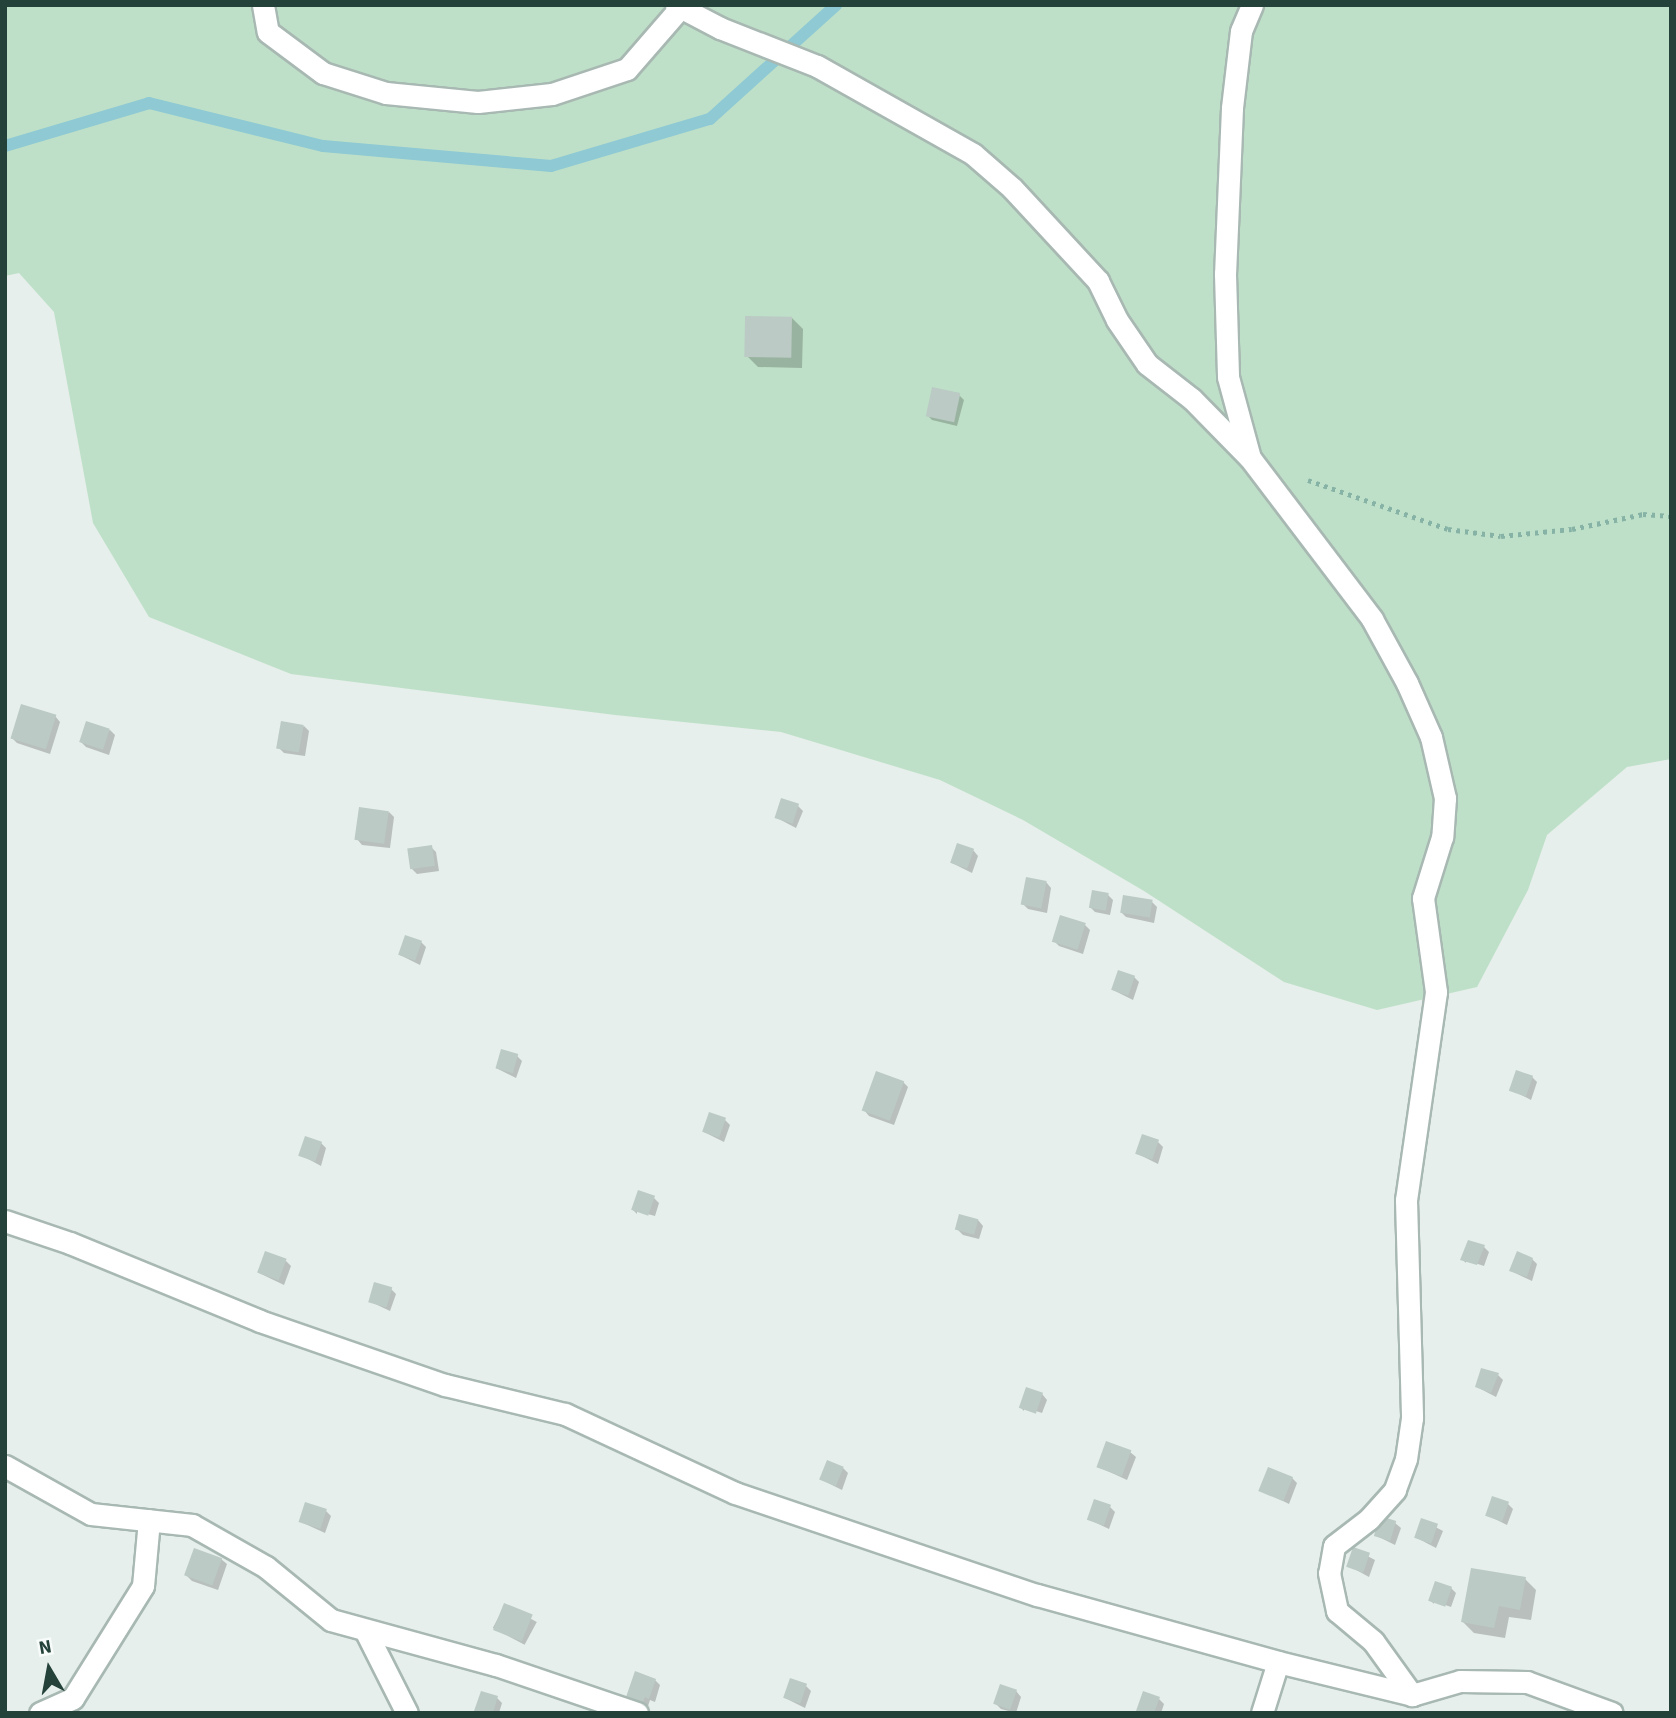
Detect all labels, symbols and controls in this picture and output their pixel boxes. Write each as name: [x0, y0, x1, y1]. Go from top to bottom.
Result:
text: N: [37, 1633, 54, 1662]
north arrow: [14, 1634, 84, 1704]

